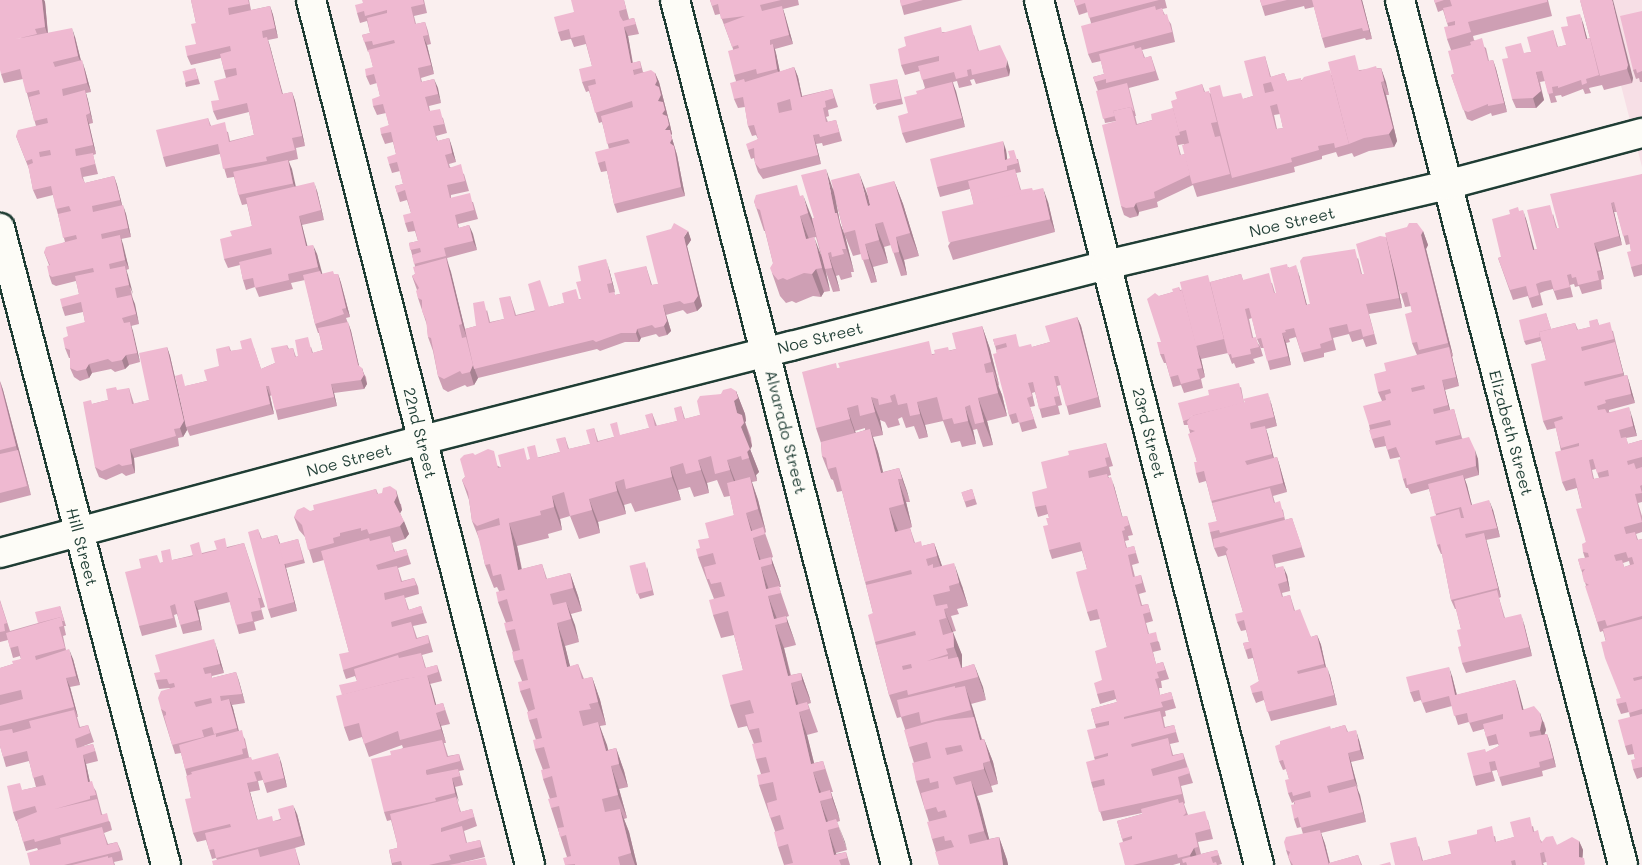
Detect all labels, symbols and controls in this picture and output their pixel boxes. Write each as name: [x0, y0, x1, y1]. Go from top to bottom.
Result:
street label: Noe Street: [1247, 203, 1337, 241]
street label: Noe Street: [775, 318, 865, 358]
street label: Alvarado Street: [761, 368, 811, 496]
street label: Elizabeth Street: [1485, 368, 1537, 498]
street label: 22nd Street: [399, 386, 441, 480]
street label: 23rd Street: [1128, 386, 1170, 480]
street label: Noe Street: [304, 439, 394, 481]
street label: Hill Street: [62, 506, 102, 588]

